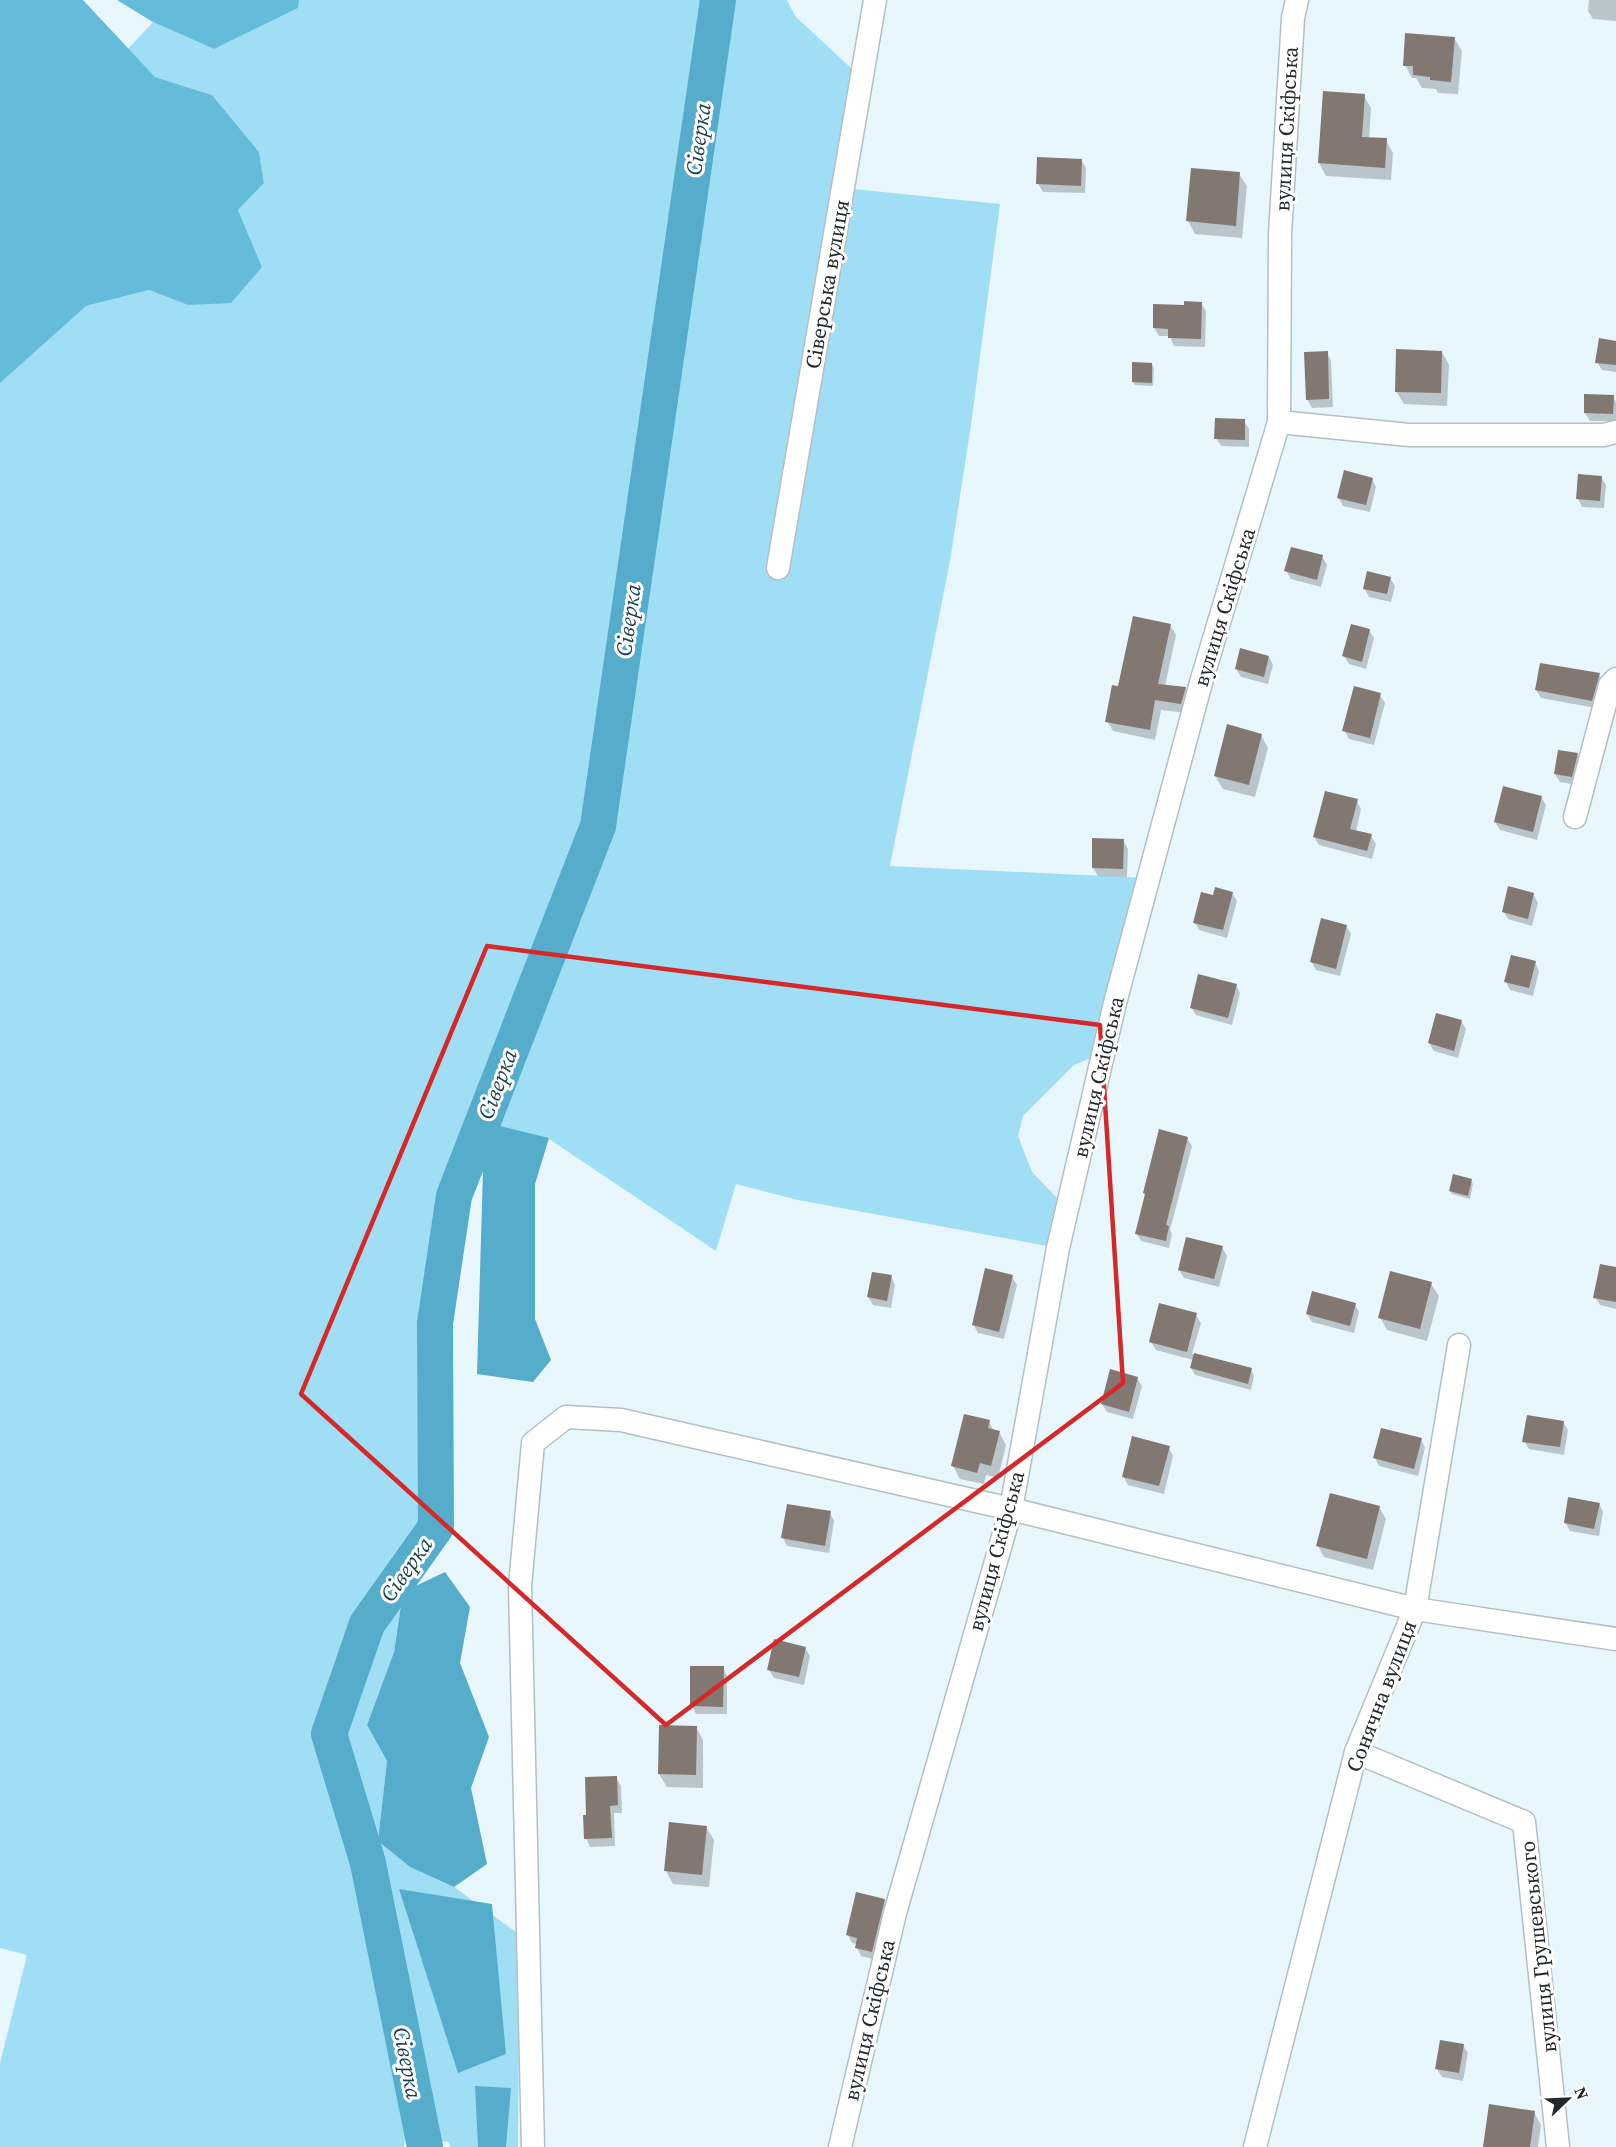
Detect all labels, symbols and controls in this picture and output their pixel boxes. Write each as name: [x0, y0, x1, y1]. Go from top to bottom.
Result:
street label: вулиця Скіфська: [1267, 46, 1305, 212]
water label: Сіверка: [678, 100, 718, 177]
street label: Сіверська вулиця: [798, 197, 856, 371]
street label: вулиця Скіфська: [1186, 524, 1262, 690]
water label: Сіверка: [608, 581, 648, 658]
street label: вулиця Скіфська: [1065, 993, 1131, 1161]
water label: Сіверка: [470, 1044, 524, 1123]
street label: вулиця Скіфська: [961, 1467, 1031, 1634]
water label: Сіверка: [373, 1530, 439, 1607]
street label: Сонячна вулиця: [1339, 1616, 1423, 1776]
street label: вулиця Грушевського: [1512, 1840, 1564, 2054]
street label: вулиця Скіфська: [836, 1936, 902, 2104]
water label: Сіверка: [386, 2025, 430, 2102]
north arrow: [1538, 2069, 1598, 2129]
text: N: [1569, 2083, 1594, 2103]

